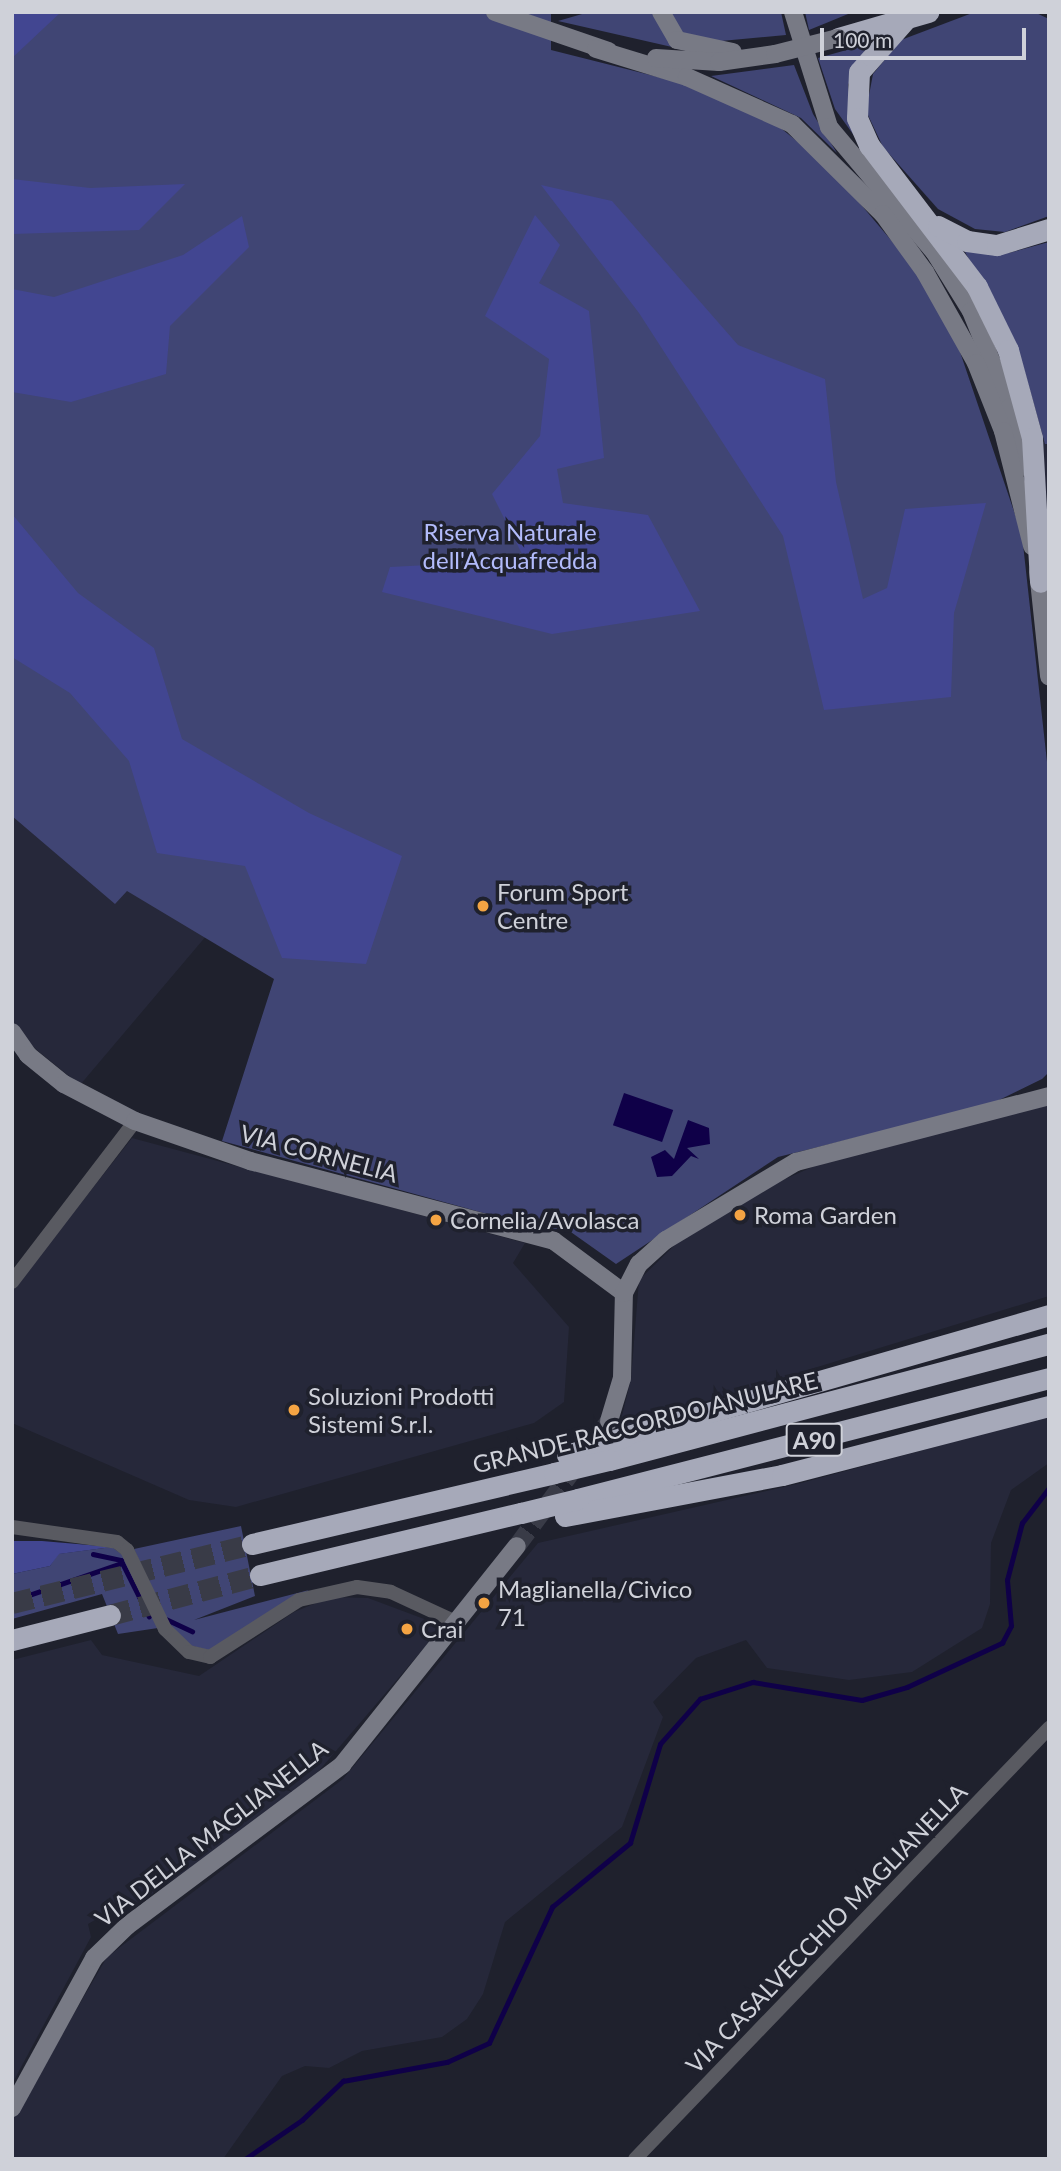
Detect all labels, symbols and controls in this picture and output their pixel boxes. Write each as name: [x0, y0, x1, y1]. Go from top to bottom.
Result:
scale bar: [823, 14, 1030, 58]
text: 100 m: [833, 27, 892, 52]
park label: Riserva Naturale dell'Acquafredda: [423, 518, 597, 574]
place label: Forum Sport Centre: [497, 878, 628, 934]
marker: Forum Sport Centre: [475, 898, 491, 914]
street label: VIA CORNELIA: [237, 1118, 401, 1188]
place label: Roma Garden: [754, 1201, 897, 1229]
place label: Cornelia/Avolasca: [450, 1206, 639, 1234]
marker: Roma Garden: [732, 1207, 748, 1223]
marker: Cornelia/Avolasca: [428, 1212, 444, 1228]
street label: GRANDE RACCORDO ANULARE: [469, 1365, 821, 1479]
place label: Soluzioni Prodotti Sistemi S.r.l.: [308, 1382, 494, 1438]
marker: Soluzioni Prodotti Sistemi S.r.l.: [286, 1402, 302, 1418]
road number: A90: [784, 1420, 844, 1460]
place label: Maglianella/Civico 71: [498, 1575, 692, 1631]
marker: Maglianella/Civico 71: [476, 1595, 492, 1611]
place label: Crai: [421, 1615, 463, 1643]
marker: Crai: [399, 1621, 415, 1637]
street label: VIA DELLA MAGLIANELLA: [88, 1733, 334, 1933]
street label: VIA CASALVECCHIO MAGLIANELLA: [679, 1777, 973, 2079]

